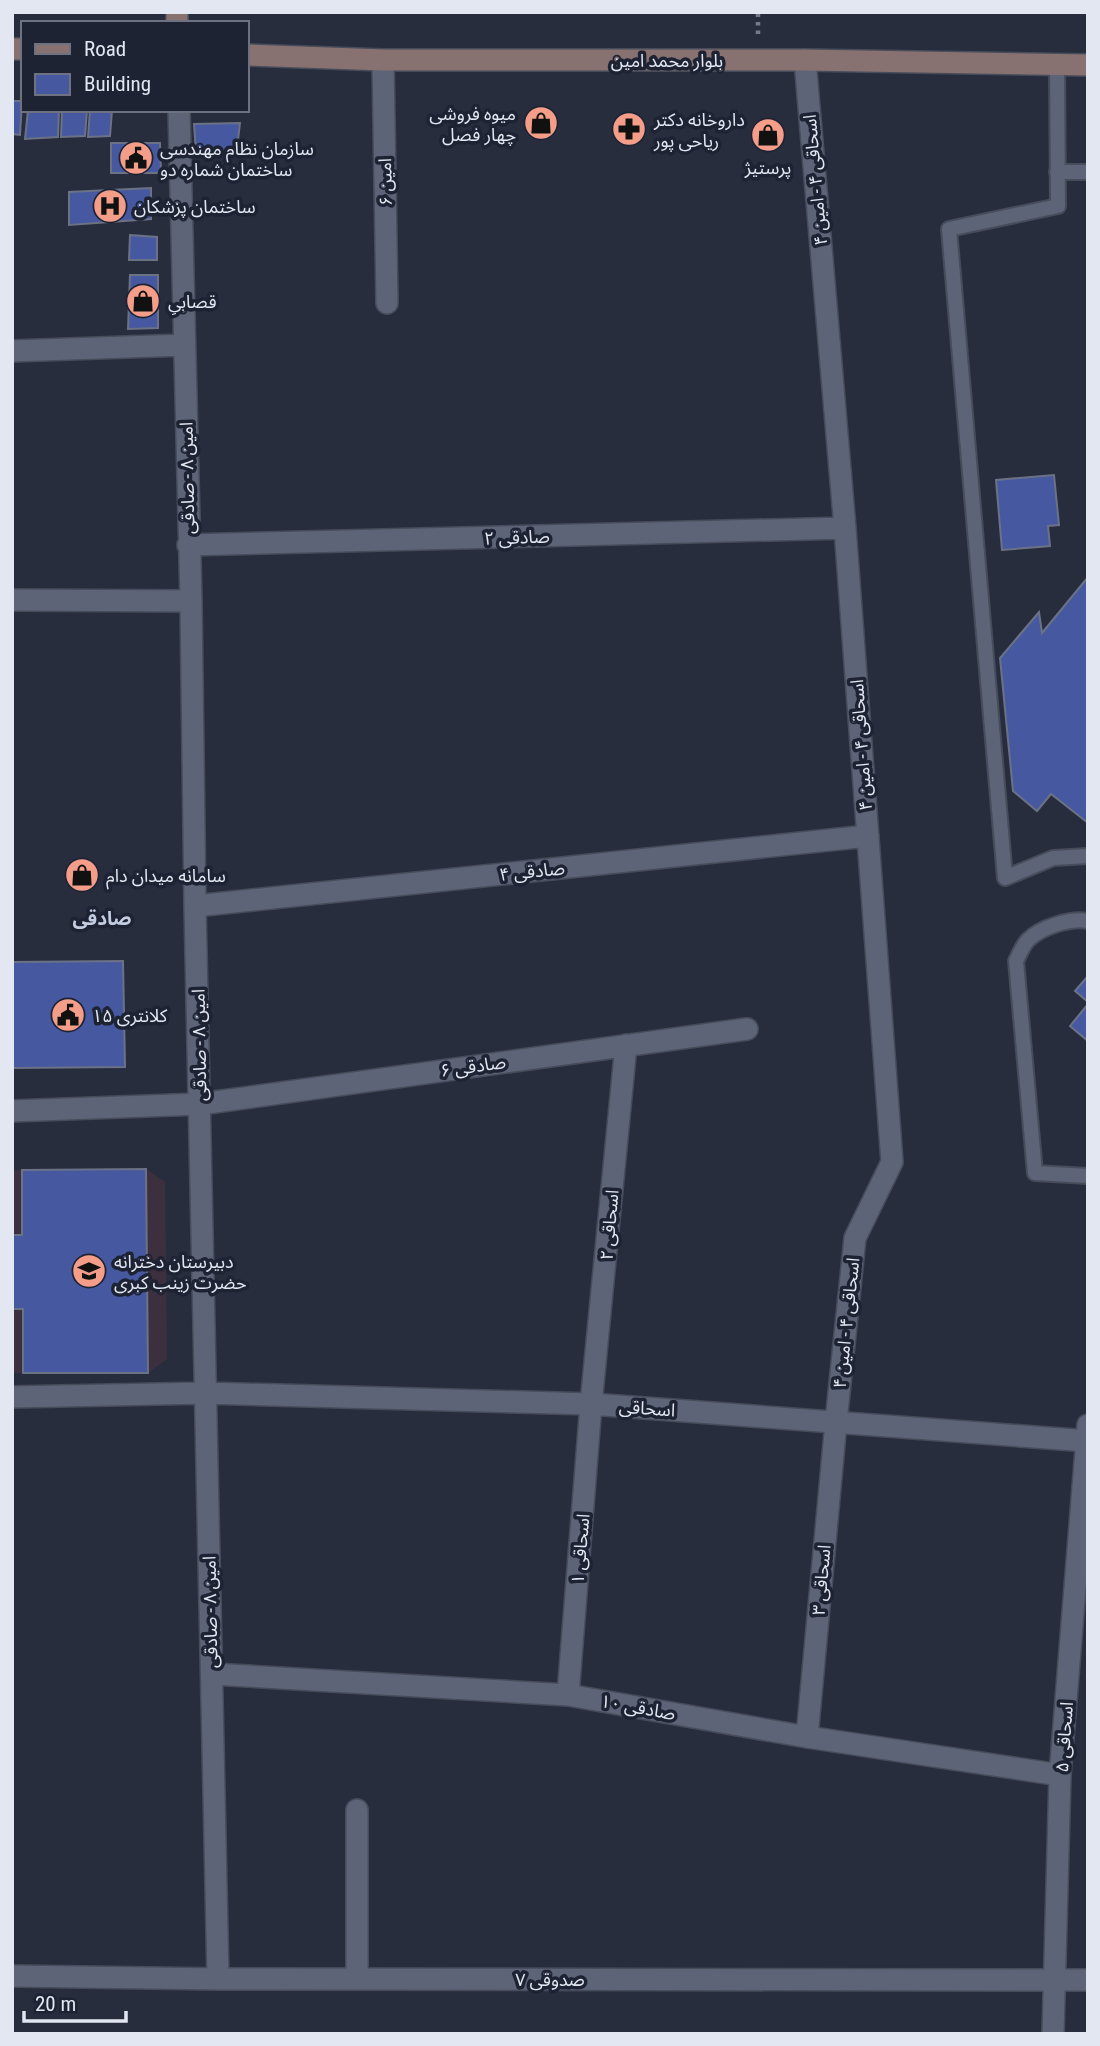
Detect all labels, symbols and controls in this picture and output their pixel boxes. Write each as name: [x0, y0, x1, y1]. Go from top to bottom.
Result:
legend: [21, 21, 248, 112]
text: Road: [84, 37, 126, 61]
street label: بلوار محمد امین: [611, 50, 723, 72]
text: Building: [84, 72, 151, 96]
place label: میوه فروشی چهار فصل: [429, 103, 516, 146]
shop icon: میوه فروشی چهار فصل: [522, 104, 560, 142]
place label: داروخانه دکتر ریاحی پور: [653, 109, 745, 152]
pharmacy icon: داروخانه دکتر ریاحی پور: [610, 110, 648, 148]
street label: اسحاقی ۴ - امین ۴: [799, 113, 832, 246]
shop icon: پرستیژ: [749, 116, 787, 154]
place label: سازمان نظام مهندسی ساختمان شماره دو: [160, 138, 314, 181]
public building icon: سازمان نظام مهندسی ساختمان شماره دو: [117, 139, 155, 177]
place label: پرستیژ: [744, 157, 791, 179]
street label: امین ۶: [374, 158, 397, 206]
hospital icon: ساختمان پزشکان: [91, 187, 129, 225]
place label: ساختمان پزشکان: [134, 196, 256, 218]
shop icon: قصابیِ: [124, 282, 162, 320]
place label: قصابیِ: [168, 291, 216, 316]
street label: امین ۸ - صادقی: [176, 422, 199, 534]
street label: صادقی ۲: [484, 525, 550, 550]
street label: اسحاقی ۴ - امین ۴: [846, 679, 877, 811]
shop icon: سامانه میدان دام: [63, 856, 101, 894]
street label: صادقی ۴: [498, 857, 566, 886]
place label: سامانه میدان دام: [106, 865, 226, 890]
district label: صادقی: [72, 907, 132, 930]
street label: امین ۸ - صادقی: [188, 989, 211, 1101]
public building icon: کلانتری ۱۵: [49, 996, 87, 1034]
place label: کلانتری ۱۵: [92, 1005, 168, 1027]
street label: صادقی ۶: [439, 1051, 507, 1082]
street label: اسحاقی ۲: [595, 1189, 624, 1261]
place label: دبیرستان دخترانه حضرت زینب کبری: [114, 1251, 247, 1294]
school or university icon: دبیرستان دخترانه حضرت زینب کبری: [70, 1252, 108, 1290]
street label: اسحاقی ۴ - امین ۴: [829, 1256, 864, 1390]
street label: اسحاقی: [618, 1396, 676, 1421]
street label: اسحاقی ۱: [566, 1513, 595, 1585]
street label: اسحاقی ۳: [807, 1544, 836, 1616]
street label: امین ۸ - صادقی: [199, 1556, 222, 1668]
street label: صادقی ۱۰: [599, 1690, 677, 1725]
street label: اسحاقی ۵: [1051, 1701, 1078, 1773]
street label: صدوقی ۷: [515, 1969, 585, 1991]
scale bar: [24, 1980, 126, 2024]
text: 20 m: [35, 1992, 76, 2016]

